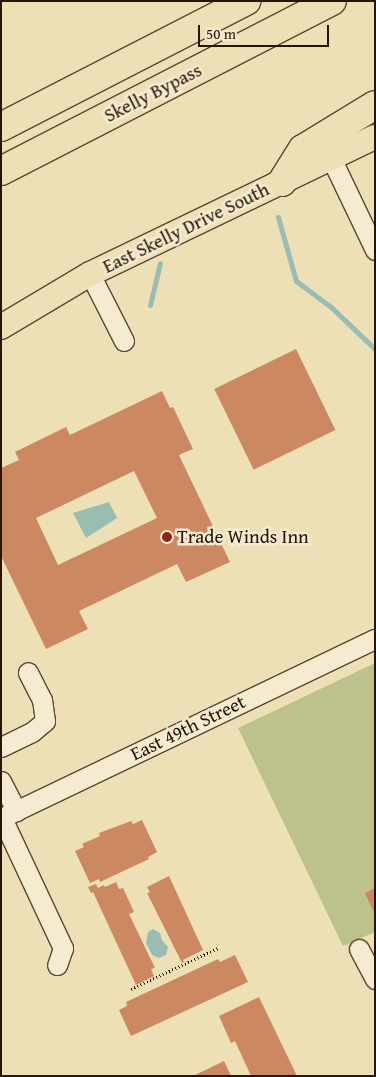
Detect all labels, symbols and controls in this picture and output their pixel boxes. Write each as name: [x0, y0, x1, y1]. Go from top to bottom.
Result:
scale bar: [201, 15, 332, 47]
text: 50 m: [206, 23, 236, 44]
street label: Skelly Bypass: [100, 59, 206, 127]
street label: East Skelly Drive South: [99, 178, 273, 278]
place label: Trade Winds Inn: [177, 526, 309, 548]
marker: Trade Winds Inn: [161, 531, 173, 543]
street label: East 49th Street: [127, 690, 249, 766]

